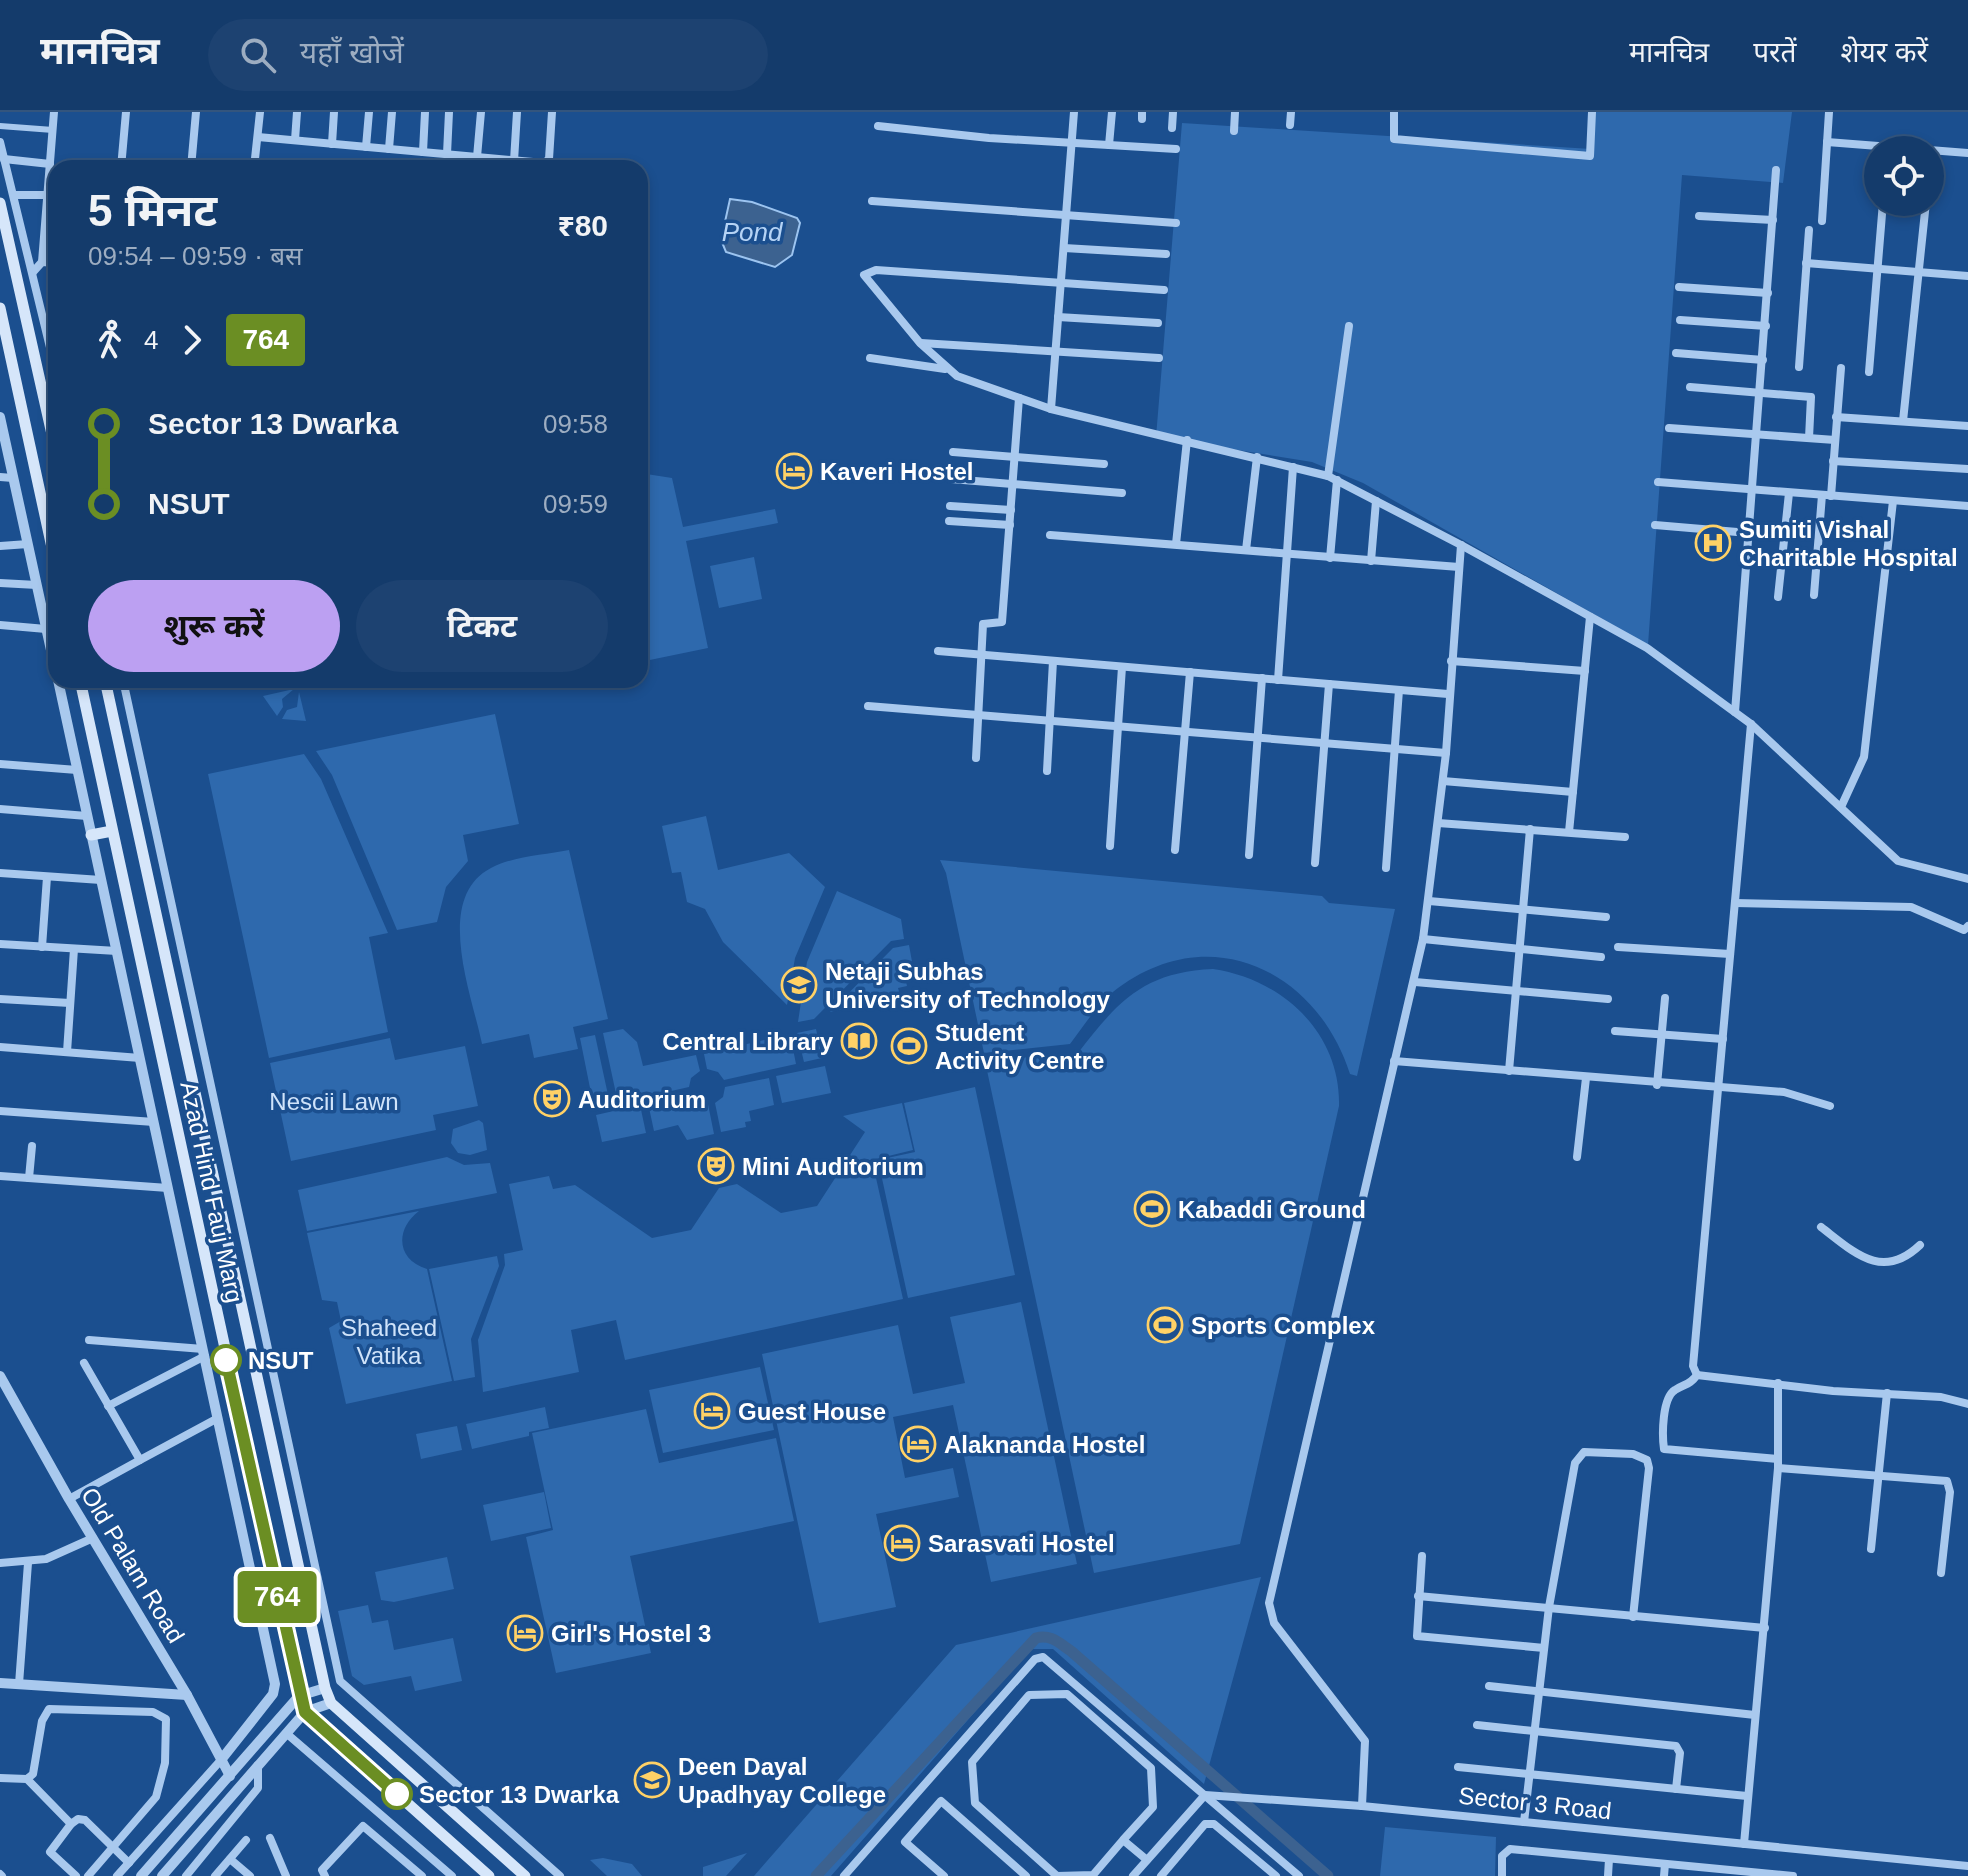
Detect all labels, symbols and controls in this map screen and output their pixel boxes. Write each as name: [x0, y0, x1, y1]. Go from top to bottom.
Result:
search box: [208, 19, 768, 91]
text: मानचित्र: [40, 30, 160, 72]
icon: search: [236, 33, 280, 77]
text: यहाँ खोजें: [300, 36, 404, 69]
text: मानचित्र: [1629, 37, 1709, 68]
text: परतें: [1753, 37, 1797, 68]
text: शेयर करें: [1841, 37, 1928, 68]
map controls: [1864, 136, 1944, 216]
button: locate: [1864, 136, 1944, 216]
text: 5 मिनट: [88, 186, 217, 235]
text: ₹80: [557, 209, 608, 242]
water label: Pond: [722, 217, 784, 247]
text: 09:54 – 09:59 · बस: [88, 241, 303, 271]
icon: walk: [88, 318, 132, 362]
icon: forward: [170, 318, 214, 362]
text: 764: [242, 324, 289, 355]
text: 4: [144, 325, 158, 355]
text: Sector 13 Dwarka: [148, 407, 398, 440]
text: 09:58: [543, 409, 608, 439]
hotel icon: Kaveri Hostel: [775, 452, 813, 490]
place label: Kaveri Hostel: [820, 458, 973, 485]
text: NSUT: [148, 487, 230, 520]
text: 09:59: [543, 489, 608, 519]
place label: Sumiti Vishal Charitable Hospital: [1739, 516, 1958, 571]
hospital icon: Sumiti Vishal Charitable Hospital: [1694, 524, 1732, 562]
button: शुरू करें: [88, 580, 340, 672]
button: टिकट: [356, 580, 608, 672]
place label: Netaji Subhas University of Technology: [825, 958, 1111, 1013]
school or university icon: Netaji Subhas University of Technology: [780, 966, 818, 1004]
place label: Student Activity Centre: [935, 1019, 1104, 1074]
library icon: Central Library: [840, 1022, 878, 1060]
sports icon: Student Activity Centre: [890, 1027, 928, 1065]
place label: Central Library: [662, 1028, 834, 1055]
street label: Azad Hind Fauj Marg: [175, 1079, 249, 1305]
theatre icon: Auditorium: [533, 1080, 571, 1118]
place label: Auditorium: [578, 1086, 706, 1113]
park label: Nescii Lawn: [269, 1088, 399, 1115]
theatre icon: Mini Auditorium: [697, 1147, 735, 1185]
place label: Mini Auditorium: [742, 1153, 924, 1180]
sports icon: Kabaddi Ground: [1133, 1190, 1171, 1228]
place label: Kabaddi Ground: [1178, 1196, 1366, 1223]
sports icon: Sports Complex: [1146, 1306, 1184, 1344]
place label: Sports Complex: [1191, 1312, 1376, 1339]
park label: Shaheed Vatika: [341, 1314, 437, 1369]
marker: NSUT: [211, 1345, 241, 1375]
place label: NSUT: [248, 1347, 314, 1374]
hotel icon: Guest House: [693, 1392, 731, 1430]
place label: Guest House: [738, 1398, 886, 1425]
hotel icon: Alaknanda Hostel: [899, 1425, 937, 1463]
place label: Alaknanda Hostel: [944, 1431, 1145, 1458]
street label: Old Palam Road: [76, 1483, 190, 1647]
hotel icon: Sarasvati Hostel: [883, 1524, 921, 1562]
place label: Sarasvati Hostel: [928, 1530, 1115, 1557]
line badge: 764: [231, 1571, 323, 1623]
text: 764: [254, 1581, 300, 1612]
hotel icon: Girl's Hostel 3: [506, 1614, 544, 1652]
place label: Girl's Hostel 3: [551, 1620, 711, 1647]
place label: Deen Dayal Upadhyay College: [678, 1753, 886, 1808]
school or university icon: Deen Dayal Upadhyay College: [633, 1761, 671, 1799]
marker: Sector 13 Dwarka: [382, 1779, 412, 1809]
place label: Sector 13 Dwarka: [419, 1781, 620, 1808]
street label: Sector 3 Road: [1457, 1782, 1613, 1824]

